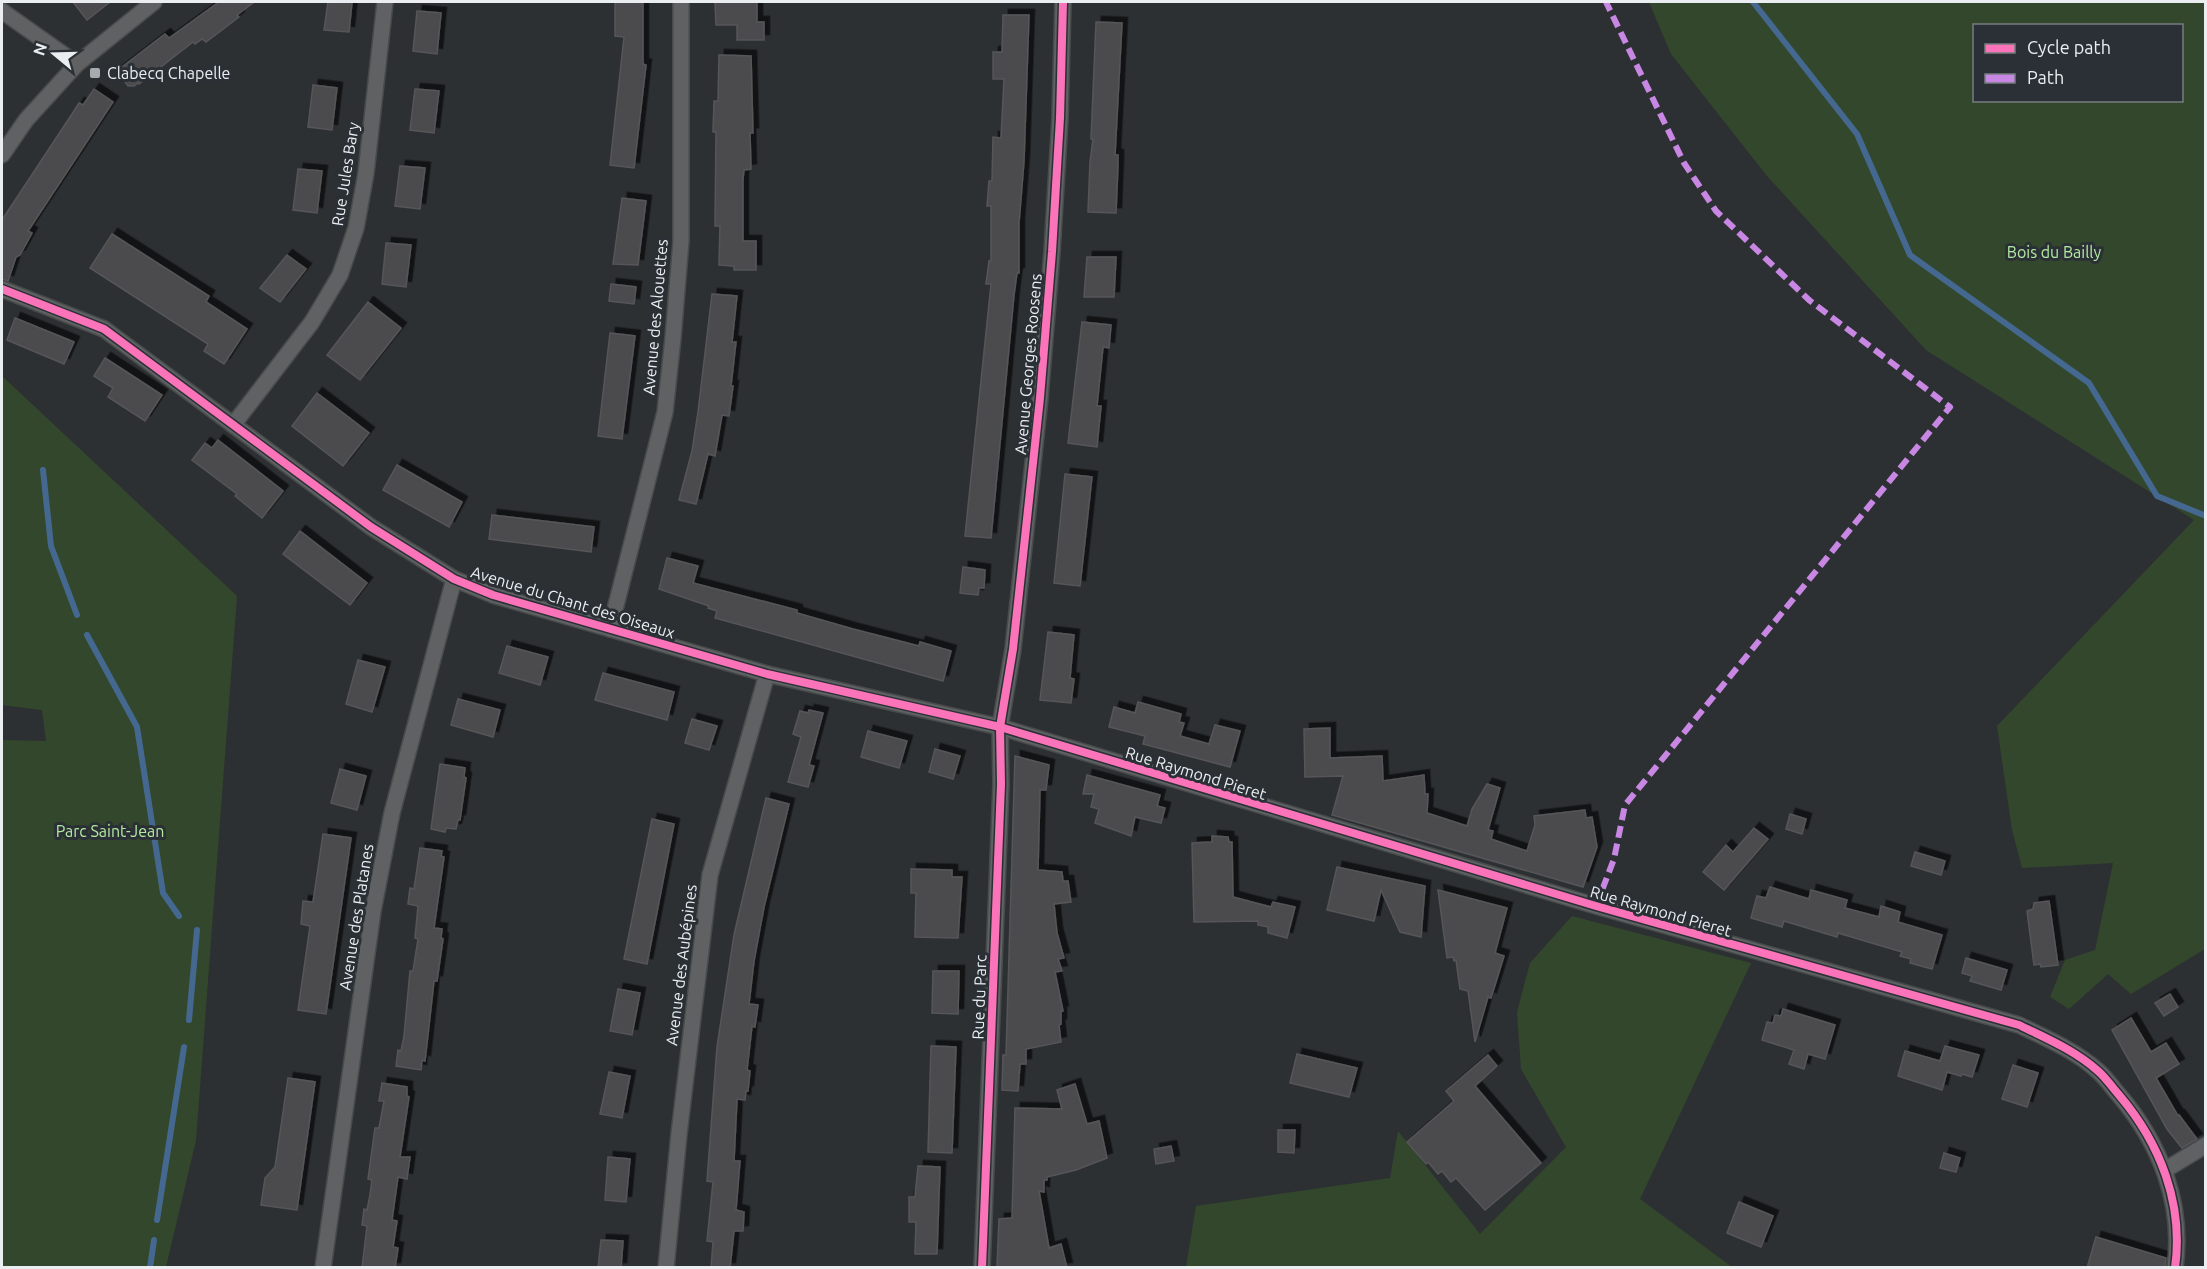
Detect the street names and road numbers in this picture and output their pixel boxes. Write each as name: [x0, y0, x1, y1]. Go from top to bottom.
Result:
street label: Rue Jules Bary: [328, 121, 362, 227]
street label: Avenue des Alouettes: [639, 238, 671, 396]
street label: Avenue Georges Roosens: [1011, 273, 1045, 455]
street label: Avenue du Chant des Oiseaux: [469, 562, 677, 642]
street label: Rue Raymond Pieret: [1123, 743, 1269, 803]
street label: Avenue des Platanes: [336, 843, 376, 991]
street label: Rue Raymond Pieret: [1588, 882, 1734, 940]
street label: Avenue des Aubépines: [662, 883, 700, 1047]
street label: Rue du Parc: [969, 954, 989, 1040]

